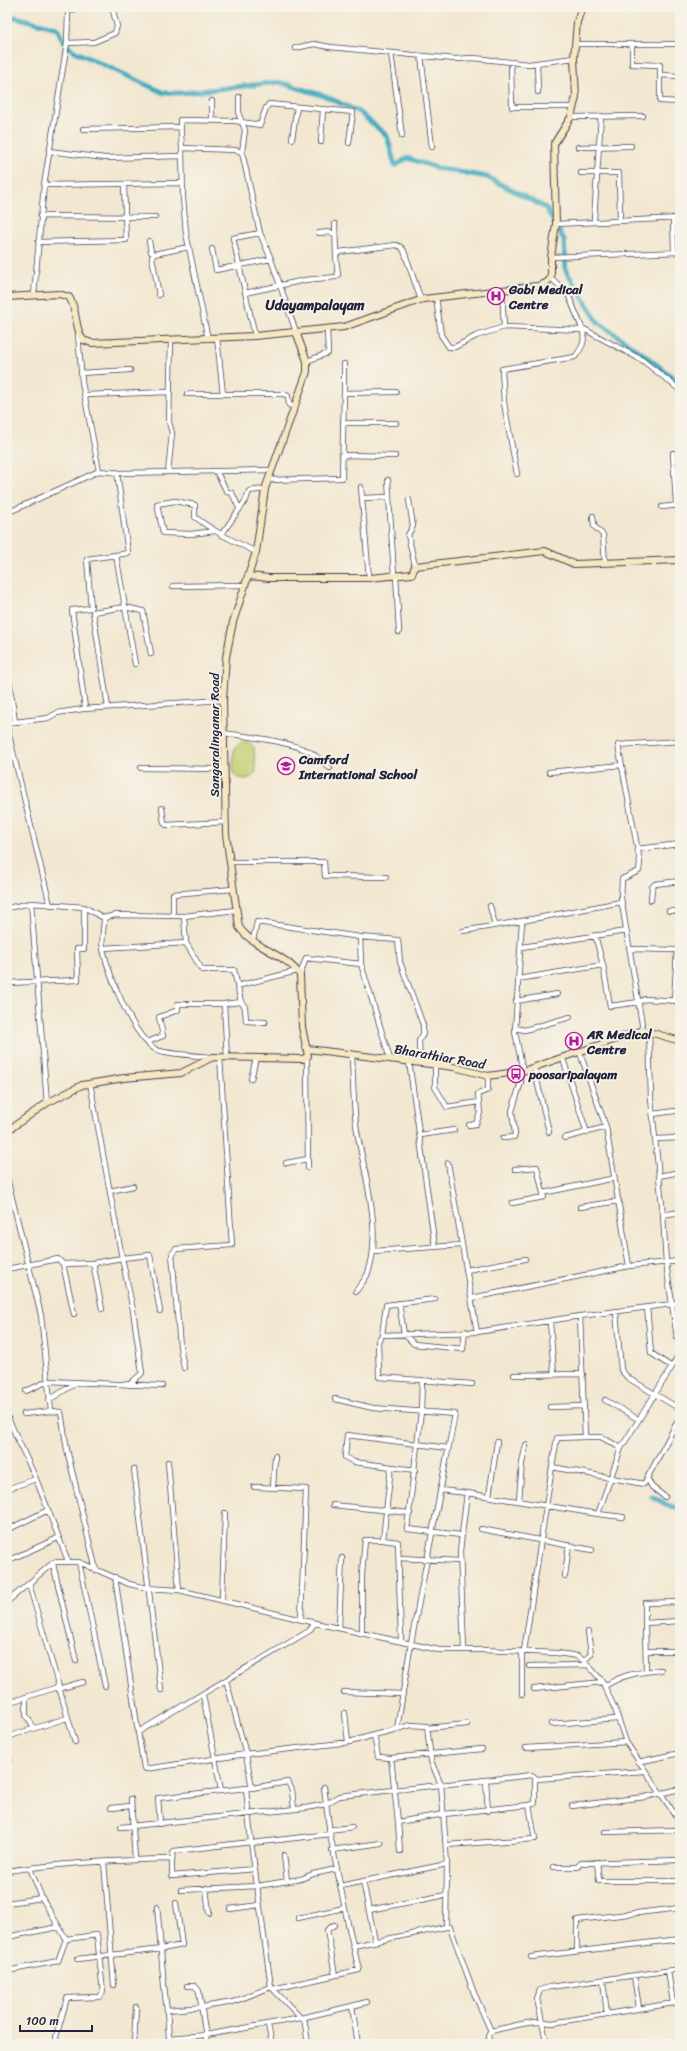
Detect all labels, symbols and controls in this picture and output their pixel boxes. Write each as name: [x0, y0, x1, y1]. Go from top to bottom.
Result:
place label: Gobi Medical Centre: [508, 278, 584, 316]
hospital icon: Gobi Medical Centre: [486, 286, 506, 306]
district label: Udayampalayam: [265, 293, 365, 318]
street label: Sangaralinganar Road: [203, 672, 226, 797]
place label: Camford International School: [298, 748, 418, 786]
school or university icon: Camford International School: [276, 756, 296, 776]
place label: AR Medical Centre: [586, 1023, 653, 1061]
hospital icon: AR Medical Centre: [564, 1031, 584, 1051]
street label: Bharathiar Road: [393, 1037, 488, 1076]
place label: poosaripalayam: [528, 1063, 617, 1086]
bus stop icon: poosaripalayam: [506, 1064, 526, 1084]
scale bar: [20, 2007, 92, 2033]
text: 100 m: [26, 2010, 59, 2032]

